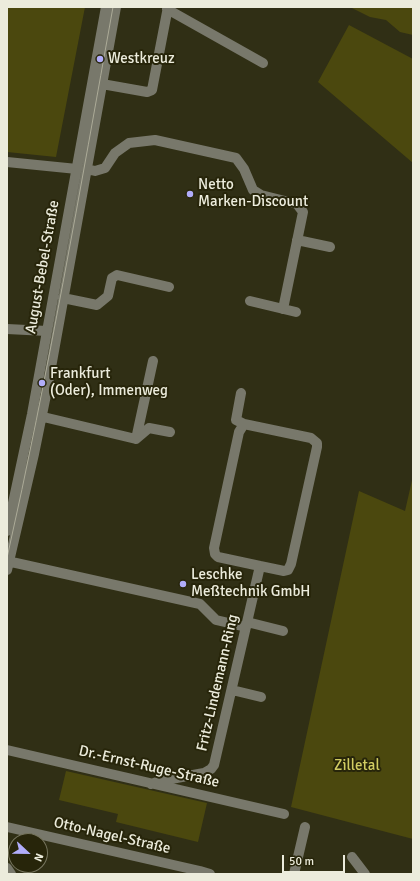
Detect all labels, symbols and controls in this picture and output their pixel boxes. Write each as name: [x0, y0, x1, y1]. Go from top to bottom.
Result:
place label: Westkreuz: [108, 50, 175, 68]
marker: Westkreuz: [95, 54, 105, 64]
place label: Netto Marken-Discount: [198, 176, 308, 211]
marker: Netto Marken-Discount: [185, 189, 195, 199]
street label: August-Bebel-Straße: [22, 199, 64, 335]
place label: Frankfurt (Oder), Immenweg: [50, 365, 168, 400]
marker: Frankfurt (Oder), Immenweg: [37, 378, 47, 388]
place label: Leschke Meßtechnik GmbH: [191, 566, 310, 601]
marker: Leschke Meßtechnik GmbH: [178, 579, 188, 589]
street label: Fritz-Lindemann-Ring: [193, 613, 243, 753]
street label: Dr.-Ernst-Ruge-Straße: [77, 742, 221, 792]
park label: Zilletal: [334, 757, 380, 775]
street label: Otto-Nagel-Straße: [52, 814, 172, 858]
north arrow: [8, 833, 48, 873]
scale bar: [284, 847, 347, 873]
text: N: [31, 851, 46, 863]
text: 50 m: [289, 854, 314, 869]

